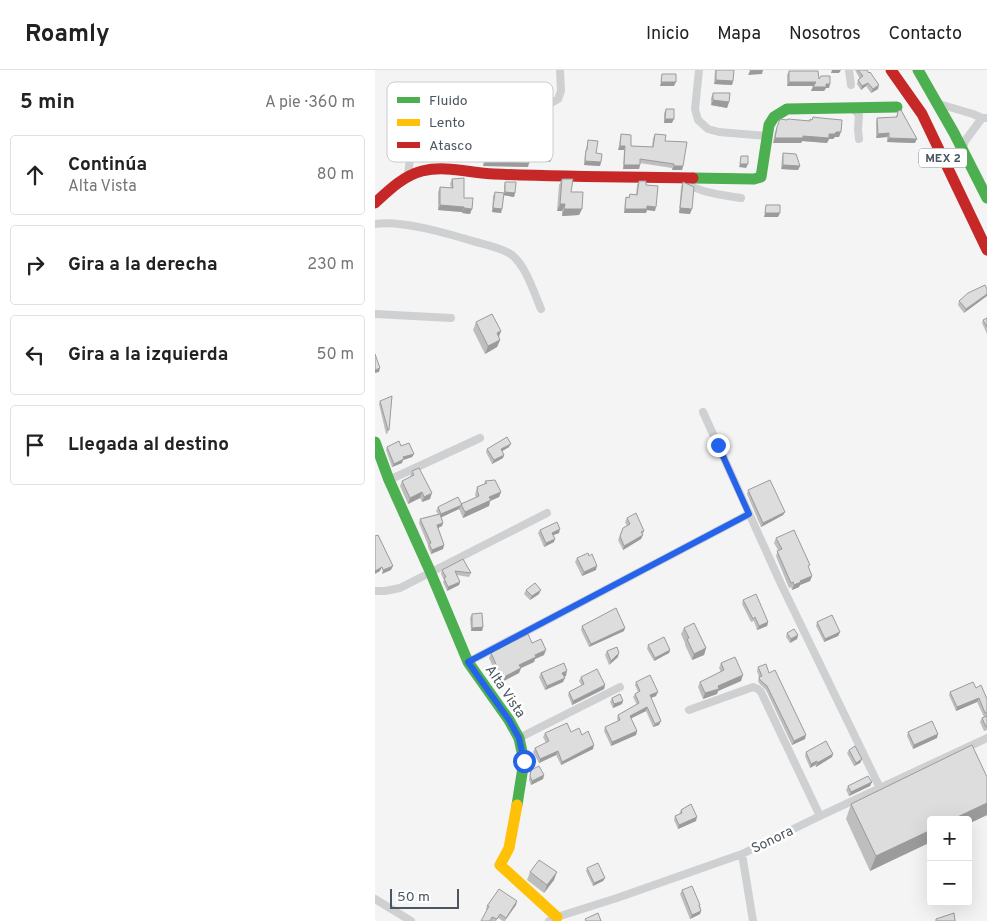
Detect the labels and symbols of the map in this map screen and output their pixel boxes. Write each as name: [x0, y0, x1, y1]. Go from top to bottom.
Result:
legend: [387, 82, 553, 162]
text: Fluido: [429, 93, 468, 110]
text: Lento: [429, 115, 465, 132]
text: Atasco: [429, 138, 472, 155]
road number: MEX 2: [919, 148, 967, 168]
route end: [707, 434, 730, 457]
street label: Alta Vista: [481, 662, 529, 721]
route start: [513, 750, 536, 773]
street label: Sonora: [749, 823, 796, 858]
scale bar: [390, 886, 459, 909]

